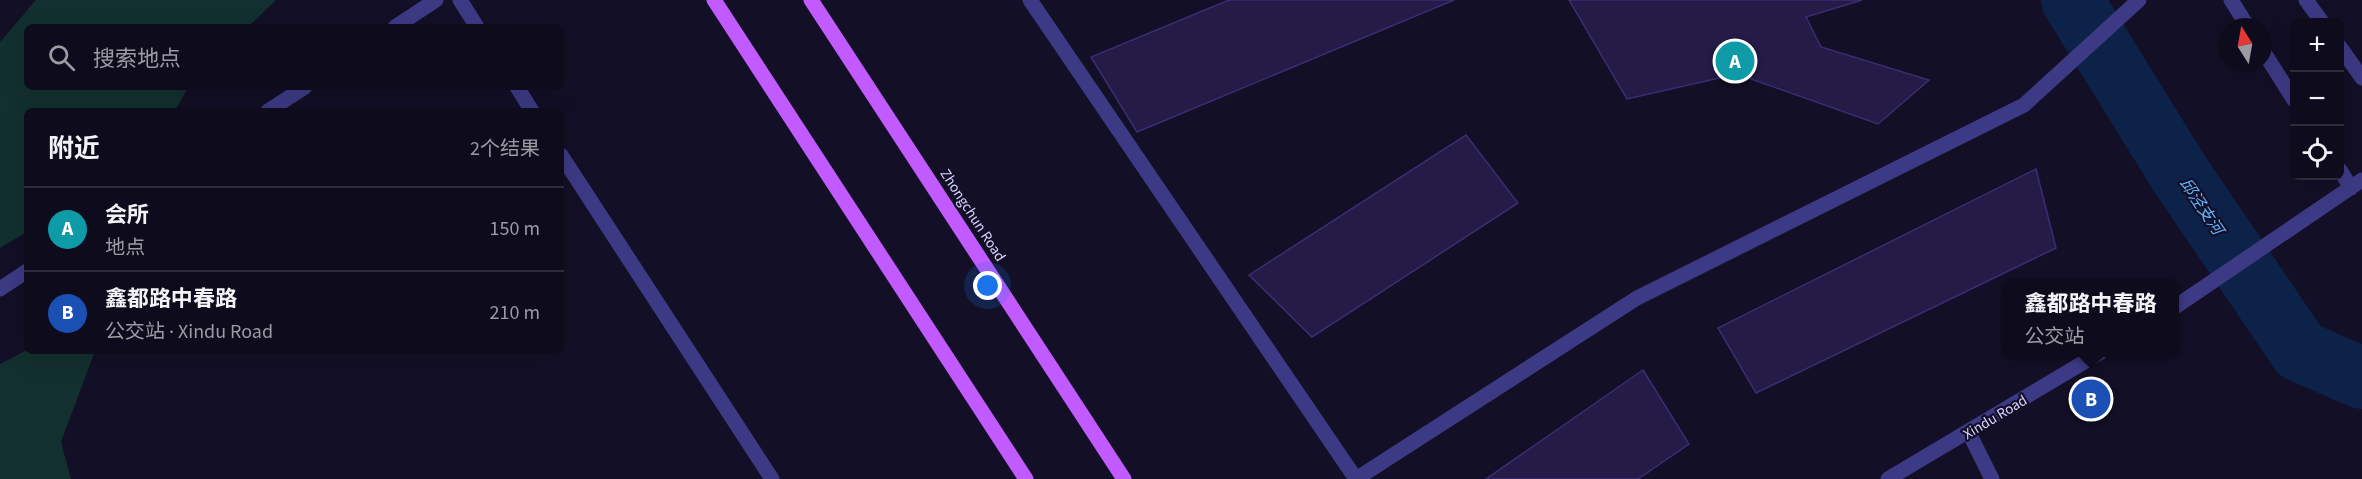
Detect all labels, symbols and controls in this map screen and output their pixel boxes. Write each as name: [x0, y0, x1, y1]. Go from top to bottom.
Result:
north arrow: [2218, 18, 2272, 72]
map controls: [2290, 18, 2344, 180]
button: +: [2290, 18, 2344, 72]
search box: [24, 24, 564, 90]
pin: A: [1716, 38, 1754, 84]
icon: search: [45, 41, 78, 74]
text: 搜索地点: [93, 43, 181, 75]
button: −: [2290, 72, 2344, 126]
button: locate: [2290, 126, 2344, 180]
text: 附近: [48, 130, 100, 167]
text: 2个结果: [470, 135, 540, 163]
street label: Zhongchun Road: [935, 165, 1010, 266]
water label: 邱泾支河: [2174, 174, 2230, 242]
text: 会所: [105, 199, 149, 231]
text: A: [62, 215, 73, 243]
text: 150 m: [490, 215, 540, 243]
text: 地点: [105, 234, 145, 262]
your location: [973, 271, 1002, 300]
popup: [2002, 279, 2179, 357]
text: 鑫都路中春路: [105, 283, 237, 315]
text: 鑫都路中春路: [2024, 288, 2157, 320]
text: B: [61, 299, 74, 327]
text: 210 m: [490, 299, 540, 327]
text: 公交站 · Xindu Road: [105, 318, 273, 346]
text: 公交站: [2024, 323, 2084, 351]
pin: B: [2072, 376, 2110, 422]
street label: Xindu Road: [1959, 390, 2031, 445]

